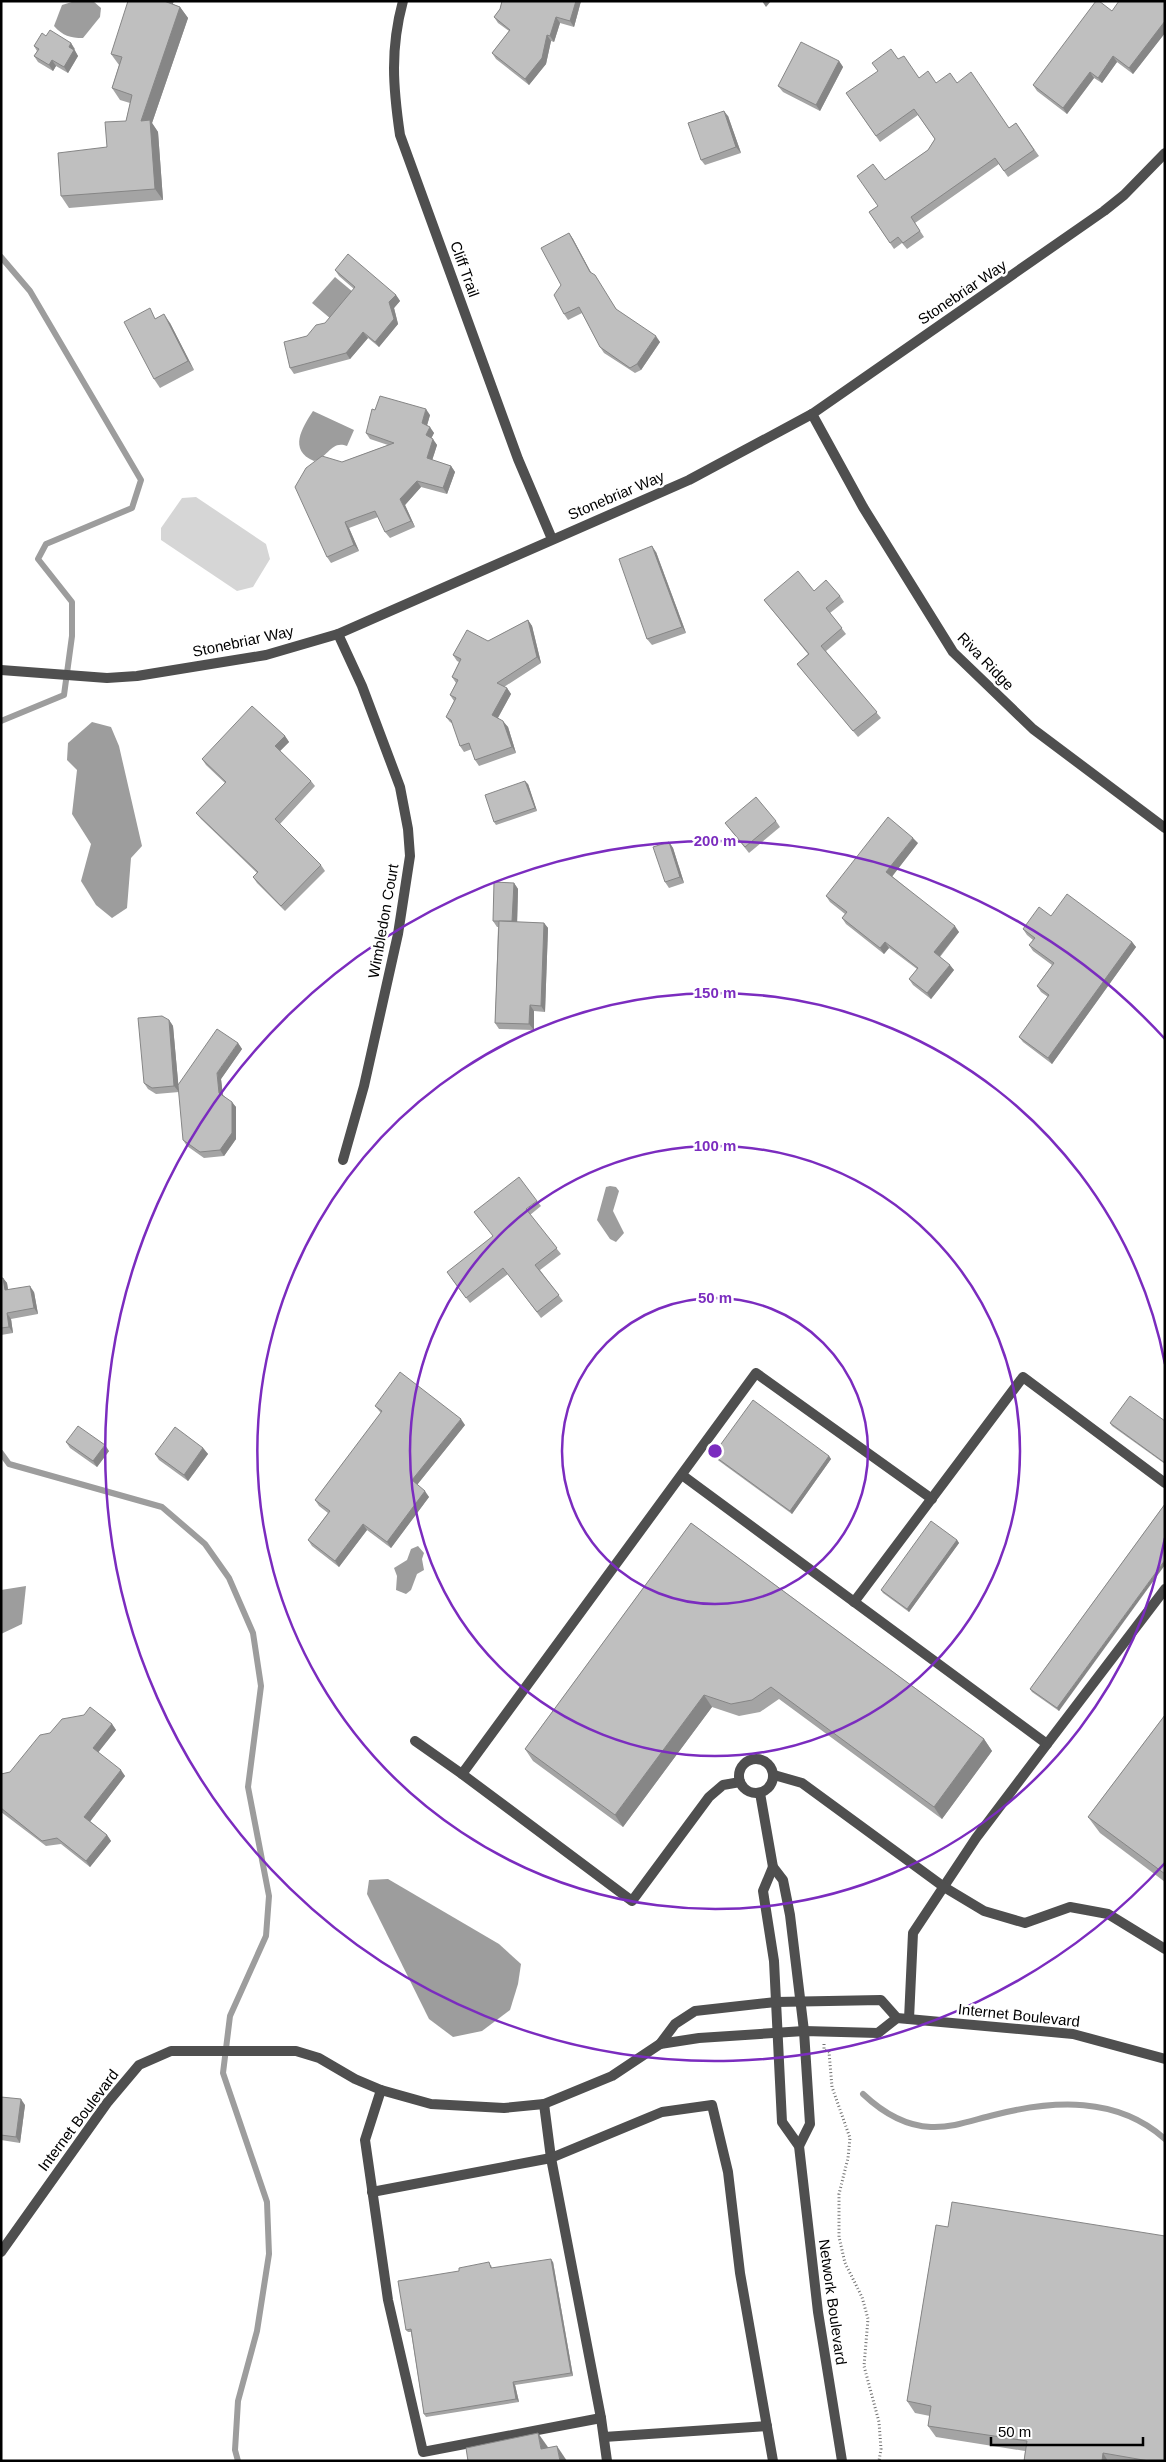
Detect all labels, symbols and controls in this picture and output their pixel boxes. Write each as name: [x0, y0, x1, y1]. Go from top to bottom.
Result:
street label: Cliff Trail: [447, 239, 483, 299]
street label: Stonebriar Way: [915, 256, 1010, 328]
street label: Stonebriar Way: [565, 467, 667, 523]
street label: Stonebriar Way: [191, 622, 296, 660]
street label: Riva Ridge: [954, 629, 1018, 693]
text: 200 m: [694, 832, 736, 849]
street label: Wimbledon Court: [365, 862, 402, 980]
text: 150 m: [694, 984, 736, 1001]
text: 100 m: [694, 1137, 736, 1154]
text: 50 m: [698, 1289, 732, 1306]
centre of rings: [706, 1442, 724, 1460]
street label: Internet Boulevard: [957, 2000, 1081, 2030]
street label: Internet Boulevard: [34, 2066, 122, 2174]
street label: Network Boulevard: [816, 2238, 850, 2366]
scale bar: [991, 2414, 1144, 2446]
text: 50 m: [998, 2423, 1031, 2440]

